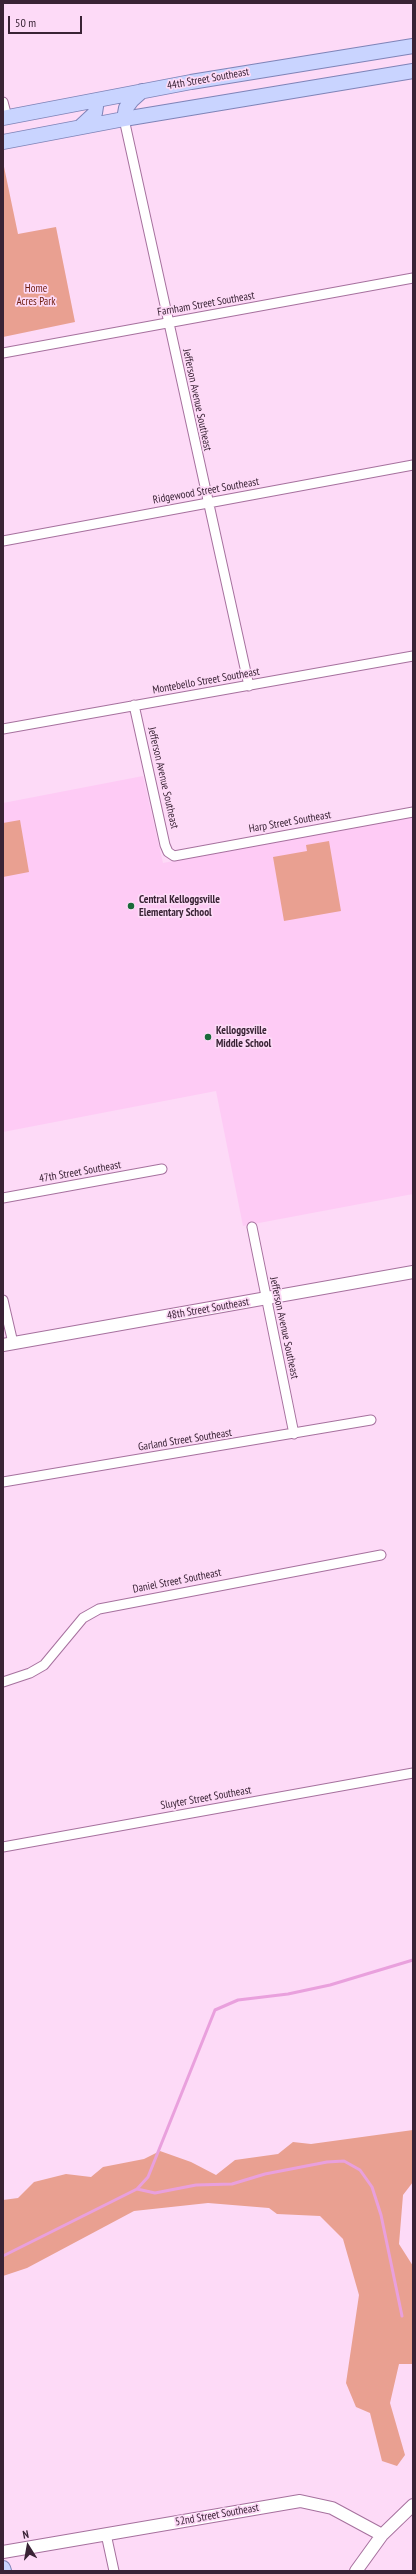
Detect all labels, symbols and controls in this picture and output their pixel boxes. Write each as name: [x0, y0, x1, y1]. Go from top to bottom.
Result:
scale bar: [10, 8, 84, 34]
text: 50 m: [15, 15, 36, 30]
street label: 44th Street Southeast: [166, 65, 250, 93]
park label: Home Acres Park: [17, 282, 55, 308]
street label: Farnham Street Southeast: [156, 289, 256, 319]
street label: Jefferson Avenue Southeast: [180, 348, 214, 452]
street label: Ridgewood Street Southeast: [152, 475, 260, 507]
street label: Montebello Street Southeast: [151, 665, 261, 697]
street label: Jefferson Avenue Southeast: [145, 726, 181, 830]
street label: Harp Street Southeast: [248, 808, 332, 836]
place label: Central Kelloggsville Elementary School: [139, 893, 220, 919]
marker: Central Kelloggsville Elementary School: [126, 901, 136, 911]
place label: Kelloggsville Middle School: [216, 1024, 271, 1050]
marker: Kelloggsville Middle School: [203, 1032, 213, 1042]
street label: 47th Street Southeast: [38, 1158, 122, 1186]
street label: Jefferson Avenue Southeast: [267, 1276, 301, 1380]
street label: 48th Street Southeast: [166, 1295, 250, 1323]
street label: Garland Street Southeast: [137, 1426, 233, 1454]
street label: Daniel Street Southeast: [132, 1566, 222, 1596]
street label: Sluyter Street Southeast: [160, 1784, 252, 1812]
street label: 52nd Street Southeast: [174, 2501, 260, 2529]
north arrow: [8, 2526, 48, 2566]
text: N: [21, 2527, 30, 2542]

